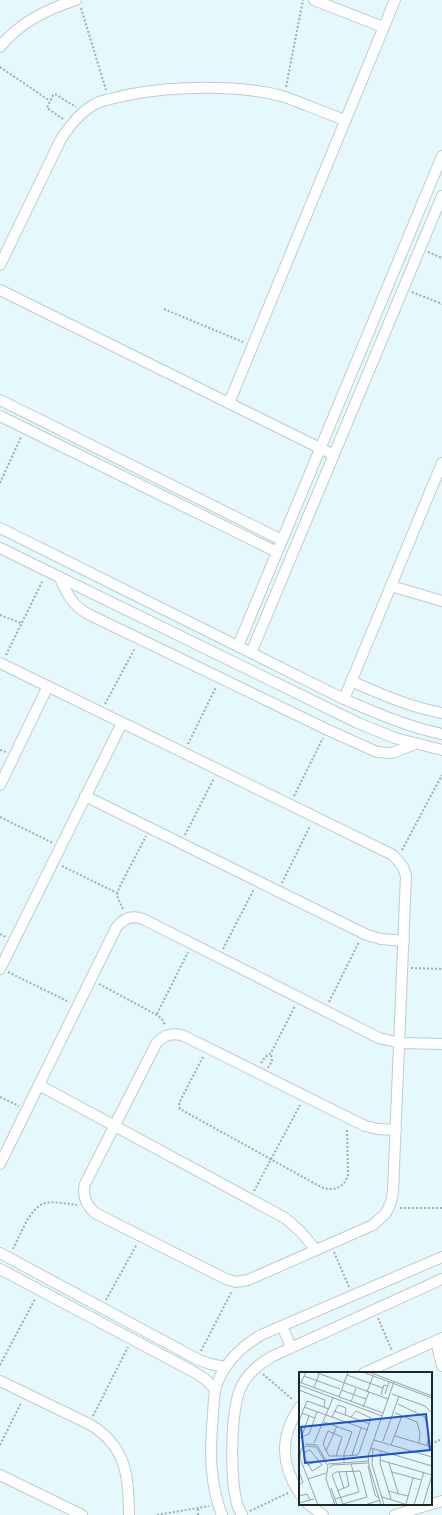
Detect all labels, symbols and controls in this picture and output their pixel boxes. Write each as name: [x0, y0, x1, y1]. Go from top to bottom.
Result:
inset map: [299, 1372, 432, 1505]

